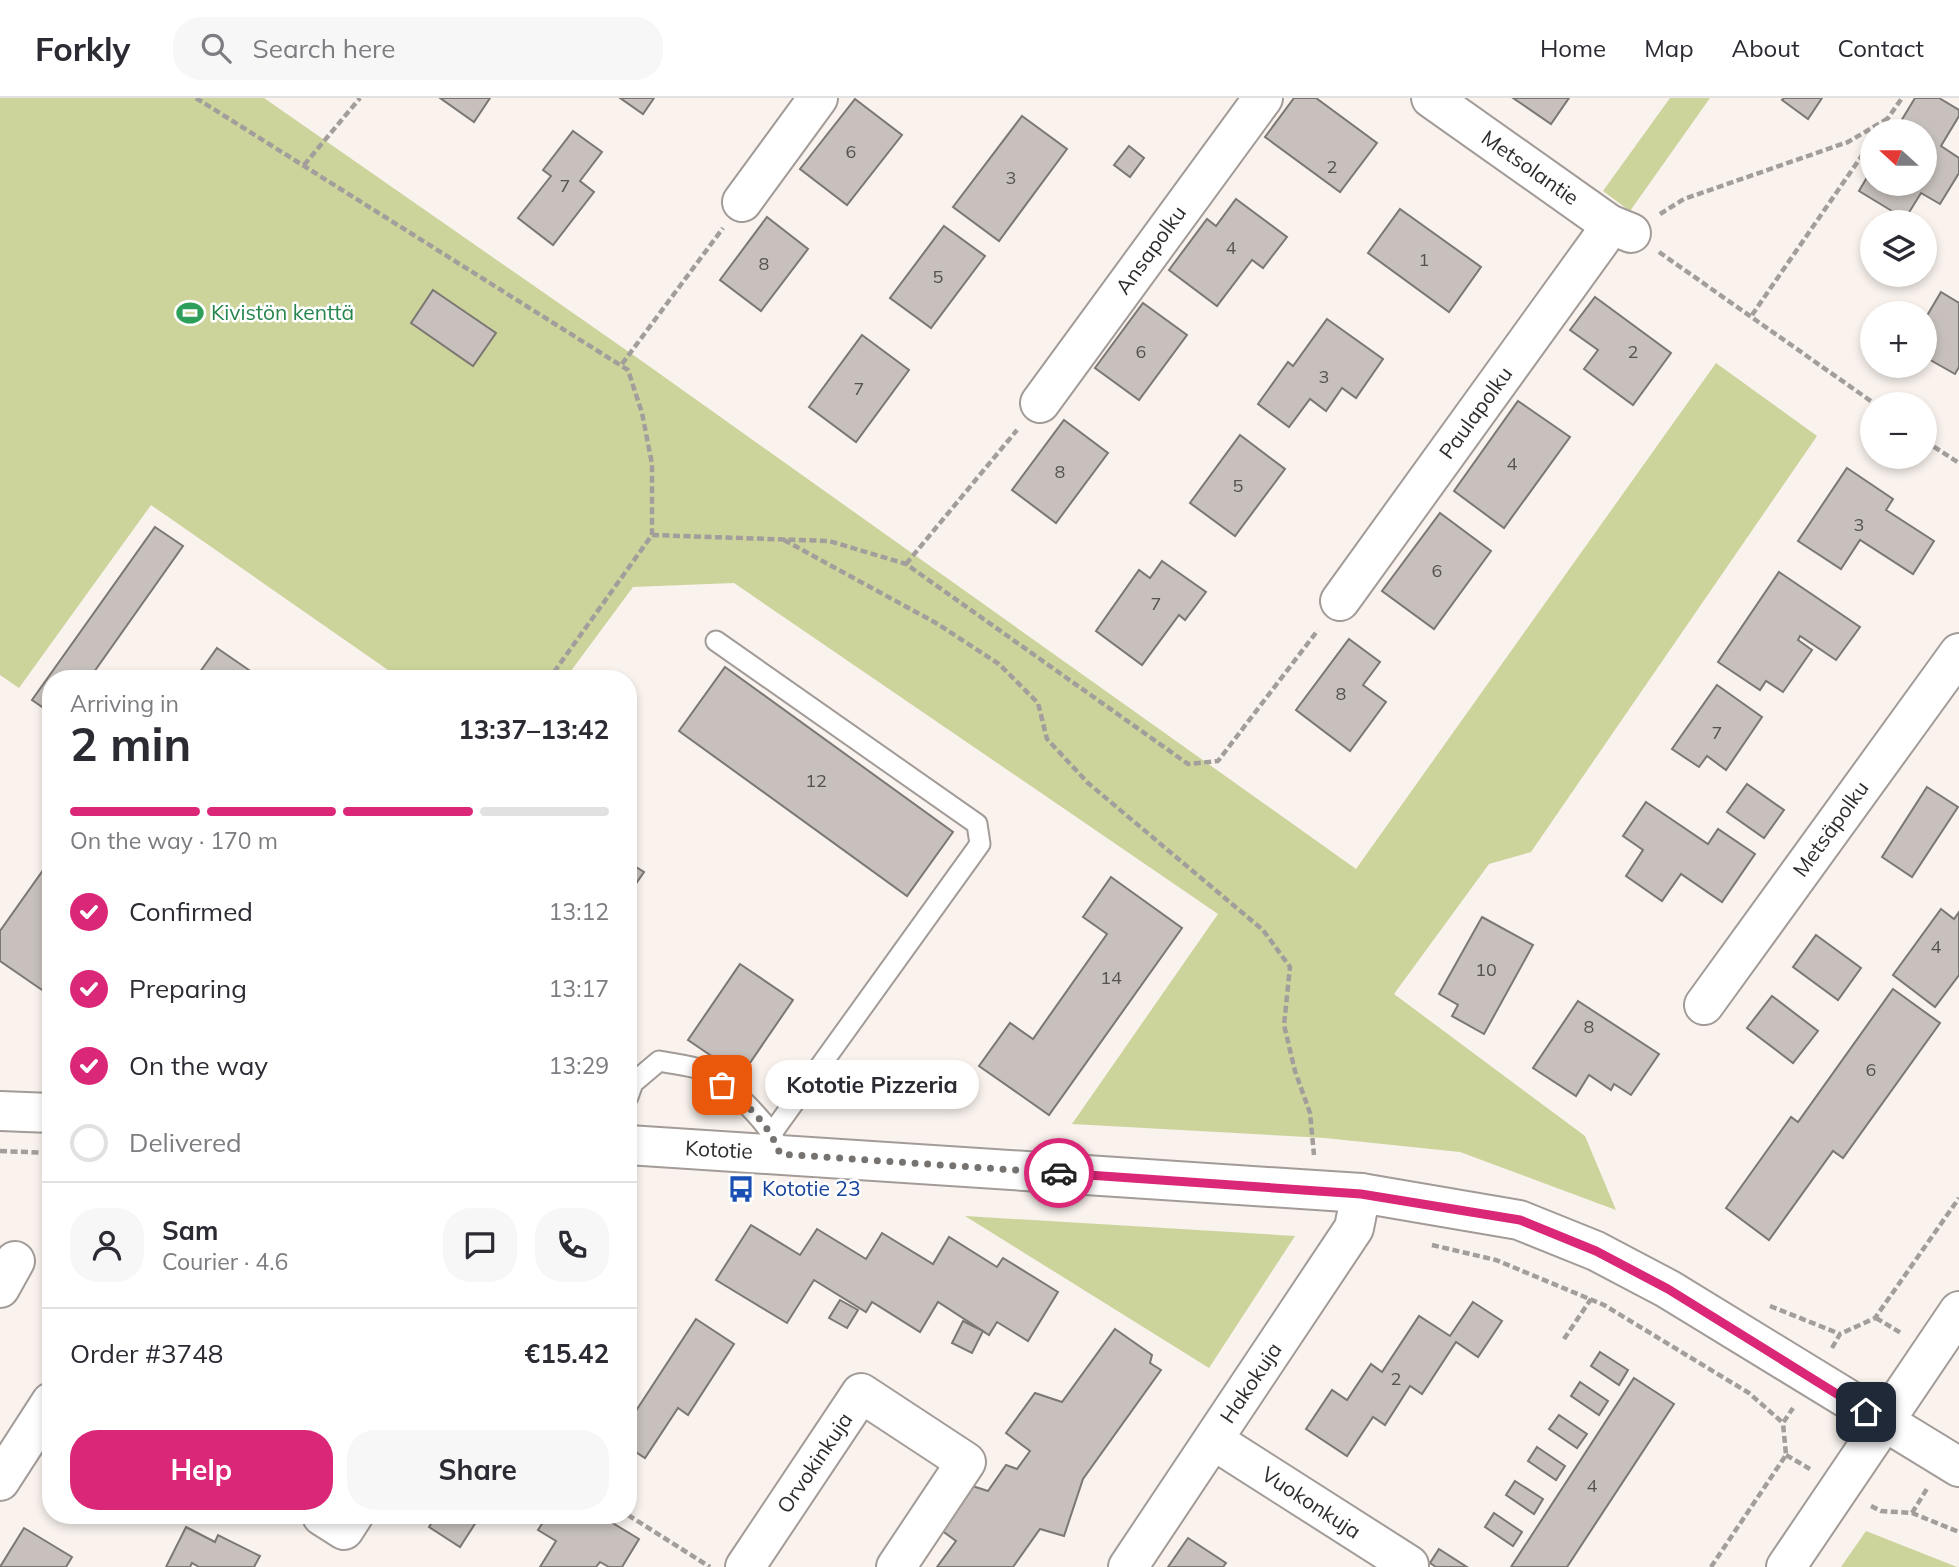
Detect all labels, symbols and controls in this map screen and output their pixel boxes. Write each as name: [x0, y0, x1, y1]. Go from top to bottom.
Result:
search box: [173, 17, 663, 80]
text: Forkly: [35, 28, 131, 69]
icon: search: [197, 29, 235, 67]
text: Search here: [253, 32, 395, 65]
text: Home: [1540, 33, 1606, 63]
text: Map: [1644, 33, 1694, 63]
text: About: [1732, 33, 1800, 63]
text: Contact: [1838, 33, 1924, 63]
north arrow: [1860, 119, 1937, 196]
map controls: [1860, 119, 1937, 469]
street label: Metsolantie: [1477, 124, 1584, 210]
house number: 6: [846, 140, 856, 163]
house number: 2: [1327, 155, 1337, 178]
house number: 3: [1006, 166, 1016, 189]
house number: 7: [560, 174, 570, 197]
street label: Ansapolku: [1109, 200, 1191, 299]
button: layers: [1860, 210, 1937, 287]
house number: 4: [1226, 236, 1237, 259]
house number: 1: [1419, 248, 1429, 271]
house number: 8: [759, 252, 769, 275]
house number: 5: [933, 265, 944, 288]
sports icon: Kivistön kenttä: [175, 298, 205, 328]
place label: Kivistön kenttä: [211, 299, 354, 325]
button: +: [1860, 301, 1937, 378]
house number: 6: [1136, 340, 1146, 363]
house number: 2: [1628, 340, 1638, 363]
street label: Paulapolku: [1433, 361, 1517, 464]
house number: 3: [1319, 365, 1329, 388]
house number: 7: [854, 377, 864, 400]
button: −: [1860, 392, 1937, 469]
house number: 4: [1507, 452, 1518, 475]
house number: 8: [1055, 460, 1065, 483]
house number: 5: [1233, 474, 1244, 497]
house number: 3: [1854, 513, 1864, 536]
house number: 6: [1432, 559, 1442, 582]
house number: 7: [1151, 592, 1161, 615]
house number: 8: [1336, 682, 1346, 705]
text: Arriving in: [70, 689, 179, 718]
text: 13:37–13:42: [458, 713, 609, 746]
text: 2 min: [70, 715, 191, 773]
house number: 7: [1712, 721, 1722, 744]
house number: 12: [805, 769, 827, 792]
street label: Metsäpolku: [1787, 775, 1874, 881]
text: On the way · 170 m: [70, 826, 278, 855]
icon: check: [70, 893, 108, 931]
text: Confirmed: [129, 895, 253, 928]
text: 13:12: [549, 897, 609, 926]
house number: 4: [1931, 935, 1942, 958]
house number: 10: [1475, 958, 1497, 981]
house number: 14: [1100, 966, 1122, 989]
icon: check: [70, 970, 108, 1008]
text: Preparing: [129, 972, 247, 1005]
text: 13:17: [549, 974, 609, 1003]
house number: 8: [1584, 1015, 1594, 1038]
icon: check: [70, 1047, 108, 1085]
text: On the way: [129, 1049, 268, 1082]
text: 13:29: [549, 1051, 609, 1080]
pin: [692, 1055, 752, 1115]
house number: 6: [1866, 1058, 1876, 1081]
callout: Kototie Pizzeria: [764, 1060, 978, 1110]
icon: bag: [703, 1066, 741, 1104]
text: Kototie Pizzeria: [786, 1070, 958, 1099]
text: Delivered: [129, 1126, 242, 1159]
street label: Kototie: [684, 1134, 754, 1164]
courier: [1024, 1138, 1094, 1208]
icon: car: [1040, 1154, 1078, 1192]
bus stop icon: Kototie 23: [726, 1174, 756, 1204]
place label: Kototie 23: [762, 1175, 861, 1201]
button: person: [70, 1208, 144, 1282]
button: chat: [443, 1208, 517, 1282]
button: phone: [535, 1208, 609, 1282]
text: Sam: [162, 1214, 218, 1247]
text: Courier · 4.6: [162, 1247, 288, 1276]
text: Order #3748: [70, 1337, 223, 1370]
text: €15.42: [525, 1337, 609, 1370]
street label: Hakokuja: [1214, 1337, 1287, 1428]
house number: 2: [1391, 1367, 1401, 1390]
pin: [1836, 1382, 1896, 1442]
icon: home: [1847, 1393, 1885, 1431]
street label: Orvokinkuja: [771, 1407, 857, 1518]
button: Help: [70, 1430, 333, 1510]
button: Share: [347, 1430, 609, 1510]
street label: Vuokonkuja: [1257, 1460, 1366, 1544]
house number: 4: [1587, 1474, 1598, 1497]

